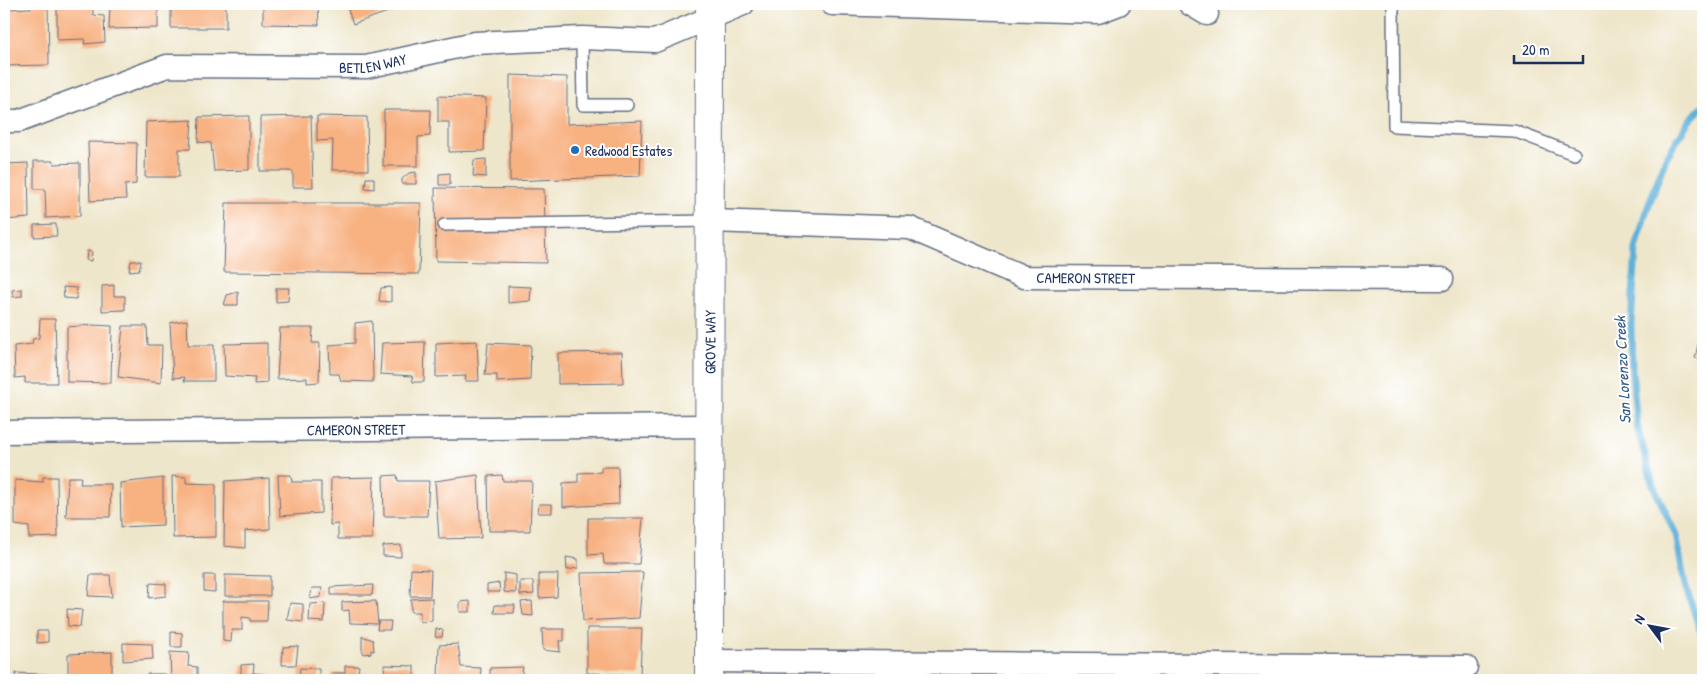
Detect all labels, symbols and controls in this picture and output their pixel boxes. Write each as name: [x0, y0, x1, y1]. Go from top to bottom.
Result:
scale bar: [1514, 32, 1583, 64]
text: 20 m: [1522, 39, 1549, 60]
street label: BETLEN WAY: [339, 48, 409, 78]
place label: Redwood Estates: [585, 140, 673, 161]
marker: Redwood Estates: [569, 144, 581, 156]
street label: CAMERON STREET: [1036, 267, 1136, 288]
street label: GROVE WAY: [699, 310, 720, 374]
water label: San Lorenzo Creek: [1608, 314, 1636, 424]
street label: CAMERON STREET: [307, 418, 406, 440]
north arrow: [1624, 602, 1674, 652]
text: N: [1629, 610, 1649, 627]

